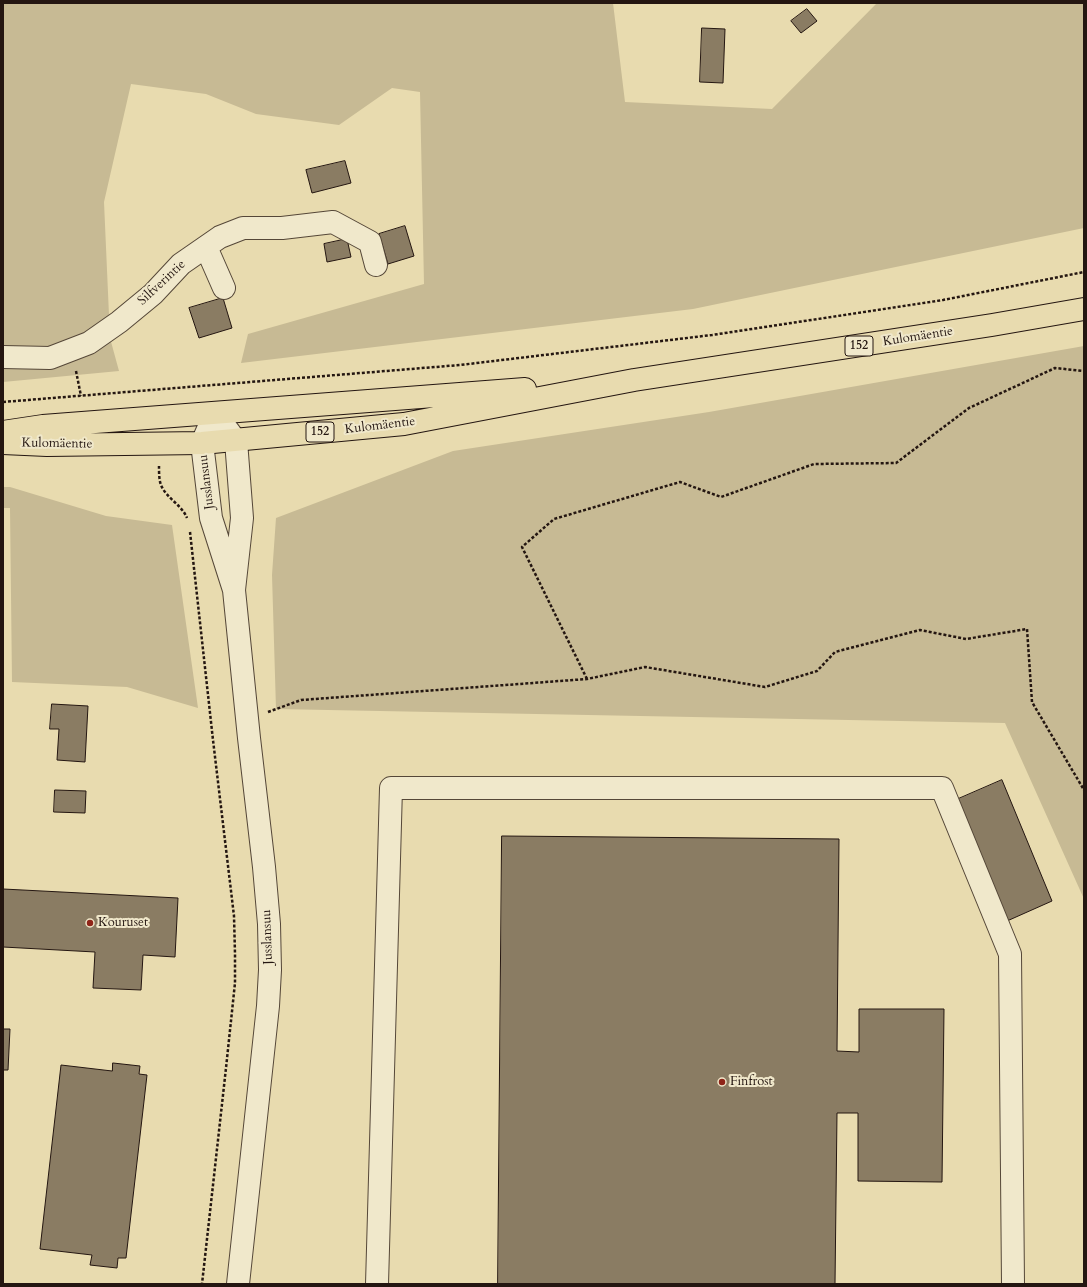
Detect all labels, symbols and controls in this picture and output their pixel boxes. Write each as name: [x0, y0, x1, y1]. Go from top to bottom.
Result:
street label: Silfverintie: [135, 257, 189, 309]
street label: Kulomäentie: [882, 324, 954, 350]
road number: 152: [845, 336, 873, 356]
street label: Kulomäentie: [344, 414, 416, 438]
road number: 152: [306, 422, 334, 442]
street label: Kulomäentie: [21, 436, 93, 452]
street label: Jusslansuu: [196, 454, 218, 510]
street label: Jusslansuu: [259, 909, 277, 965]
place label: Kouruset: [98, 915, 148, 931]
marker: Kouruset: [85, 918, 95, 928]
place label: Finfrost: [730, 1074, 773, 1090]
marker: Finfrost: [717, 1077, 727, 1087]

